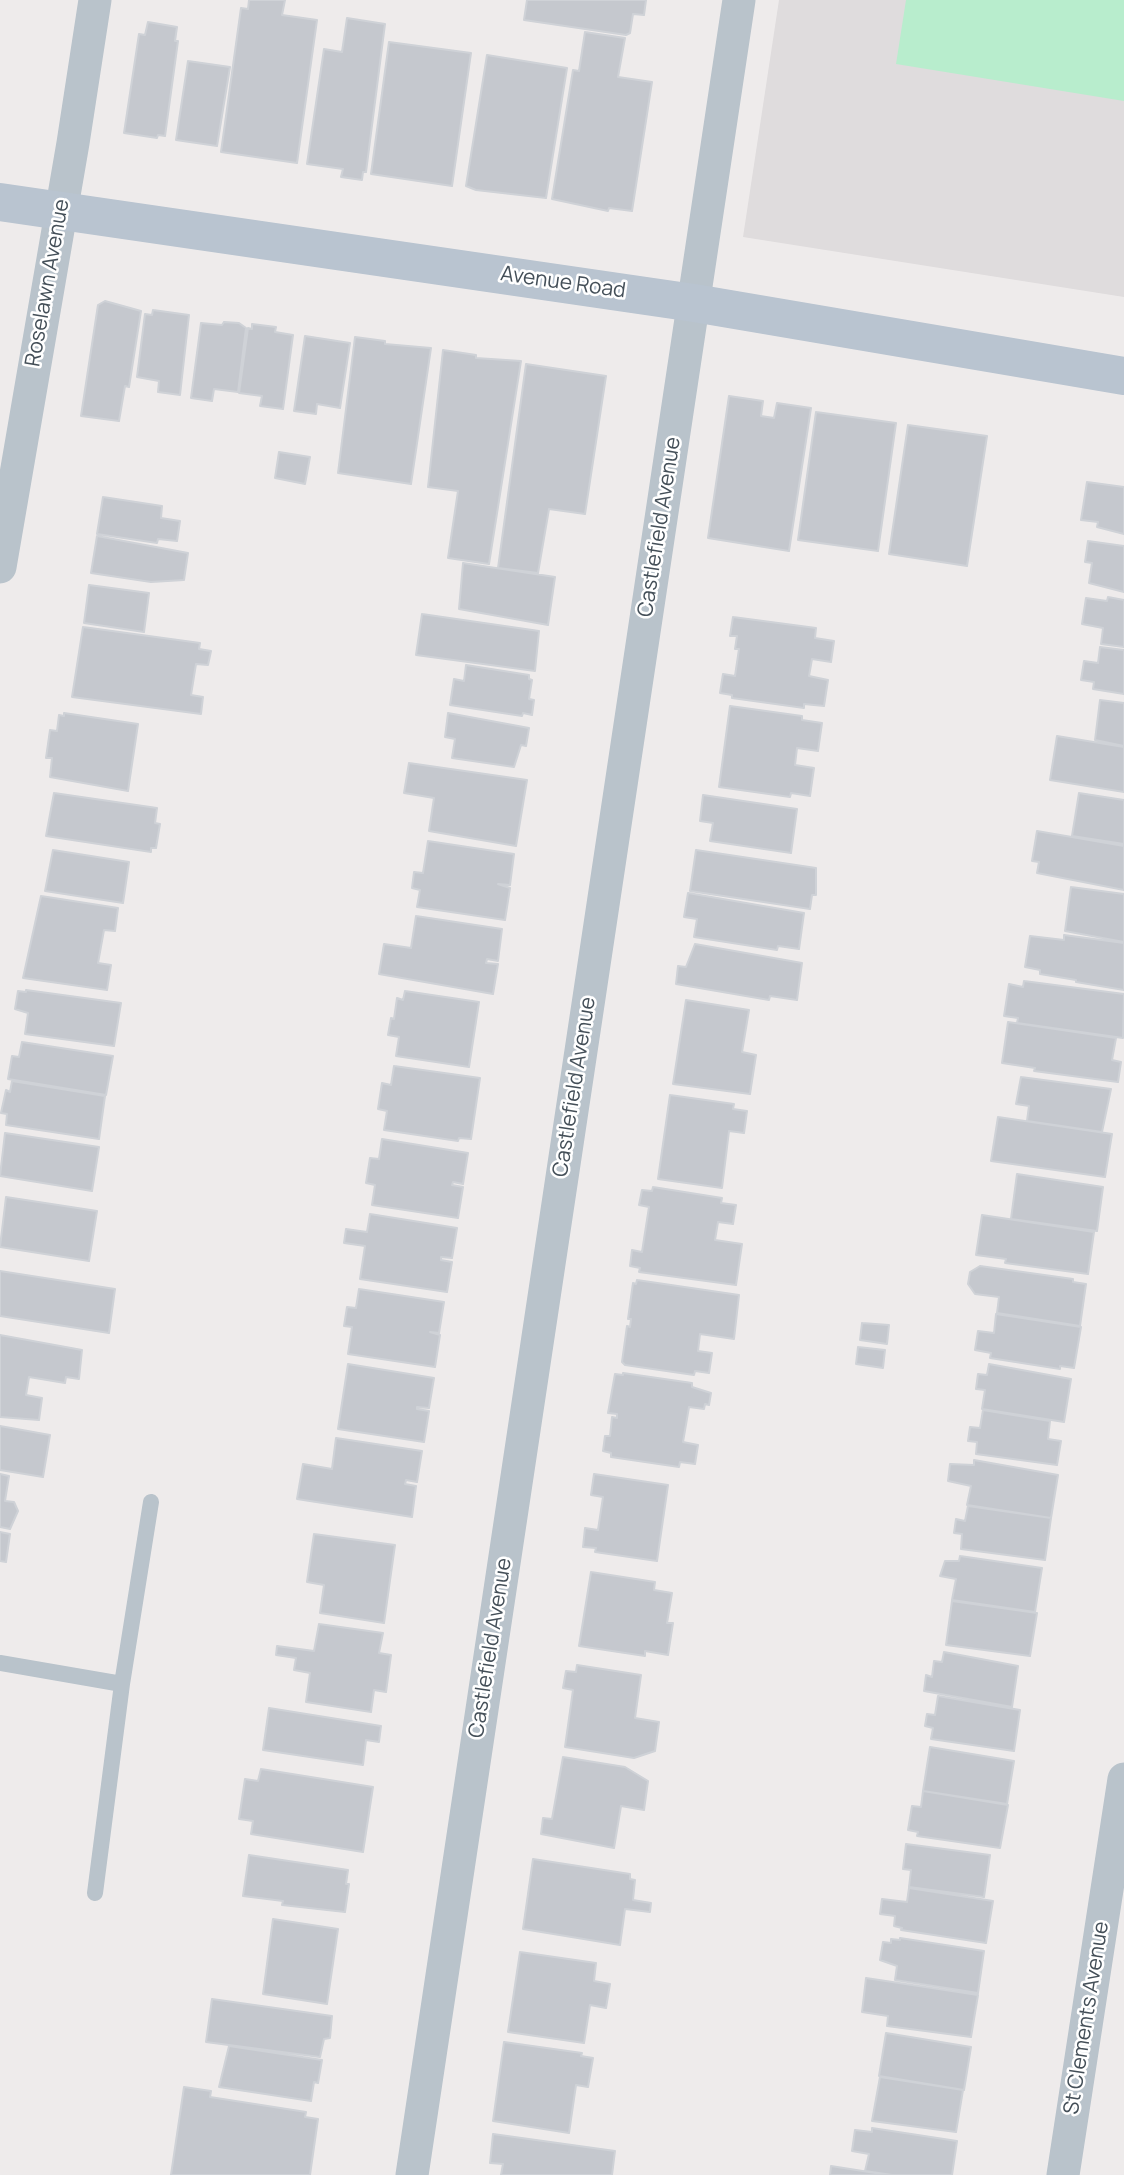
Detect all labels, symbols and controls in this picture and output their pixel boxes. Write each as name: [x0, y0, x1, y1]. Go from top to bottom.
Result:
street label: Roselawn Avenue: [21, 197, 75, 369]
street label: Avenue Road: [499, 262, 627, 304]
street label: Castlefield Avenue: [633, 435, 687, 619]
street label: Castlefield Avenue: [548, 995, 602, 1179]
street label: Castlefield Avenue: [464, 1556, 518, 1740]
street label: St Clements Avenue: [1059, 1920, 1115, 2116]

